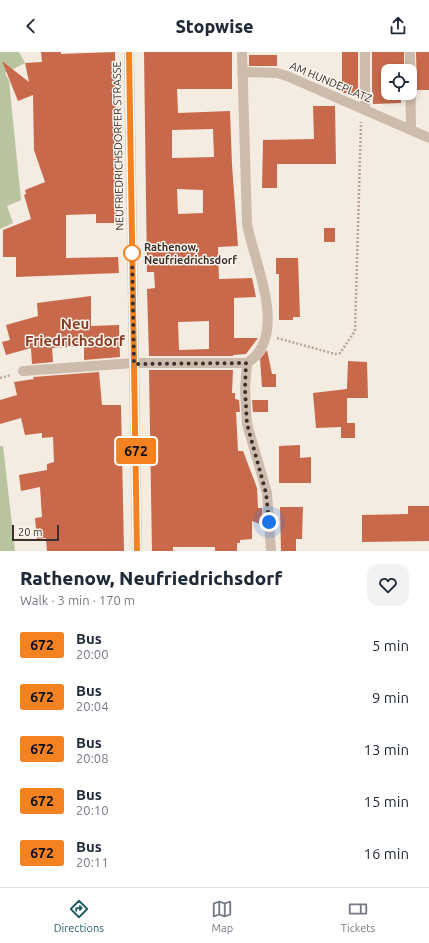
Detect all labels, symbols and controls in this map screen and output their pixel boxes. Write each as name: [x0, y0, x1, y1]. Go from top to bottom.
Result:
icon: back: [20, 15, 42, 37]
icon: share: [387, 15, 409, 37]
text: Stopwise: [175, 16, 254, 36]
street label: AM HUNDEPLATZ: [288, 59, 374, 105]
street label: NEUFRIEDRICHSDORFER STRASSE: [111, 61, 125, 231]
map controls: [381, 64, 417, 100]
button: locate: [381, 64, 417, 100]
place label: Rathenow, Neufriedrichsdorf: [144, 241, 237, 266]
marker: Rathenow, Neufriedrichsdorf: [123, 244, 141, 262]
district label: Neu Friedrichsdorf: [25, 315, 126, 349]
line badge: 672: [113, 438, 159, 464]
text: 672: [124, 443, 148, 459]
your location: [259, 512, 279, 532]
scale bar: [12, 523, 59, 542]
text: 20 m: [18, 526, 42, 538]
button: heart: [367, 564, 409, 606]
text: Rathenow, Neufriedrichsdorf: [20, 567, 282, 589]
text: Walk · 3 min · 170 m: [20, 593, 135, 607]
text: Bus: [76, 630, 102, 647]
text: 672: [30, 637, 54, 653]
text: 5 min: [372, 637, 409, 654]
text: 20:00: [76, 647, 109, 661]
text: Bus: [76, 682, 102, 699]
text: 672: [30, 689, 54, 705]
text: 9 min: [372, 689, 409, 706]
text: 20:04: [76, 699, 109, 713]
text: Bus: [76, 734, 102, 751]
text: 672: [30, 741, 54, 757]
text: 13 min: [363, 741, 409, 758]
text: 20:08: [76, 751, 109, 765]
text: Bus: [76, 786, 102, 803]
text: 672: [30, 793, 54, 809]
text: 15 min: [363, 793, 409, 810]
text: 20:10: [76, 803, 109, 817]
text: Bus: [76, 838, 102, 855]
text: 672: [30, 845, 54, 861]
text: 16 min: [363, 845, 409, 862]
text: 20:11: [76, 855, 109, 869]
tab: Directions: [54, 898, 104, 934]
tab: Map: [211, 898, 233, 934]
tab: Tickets: [341, 898, 375, 934]

